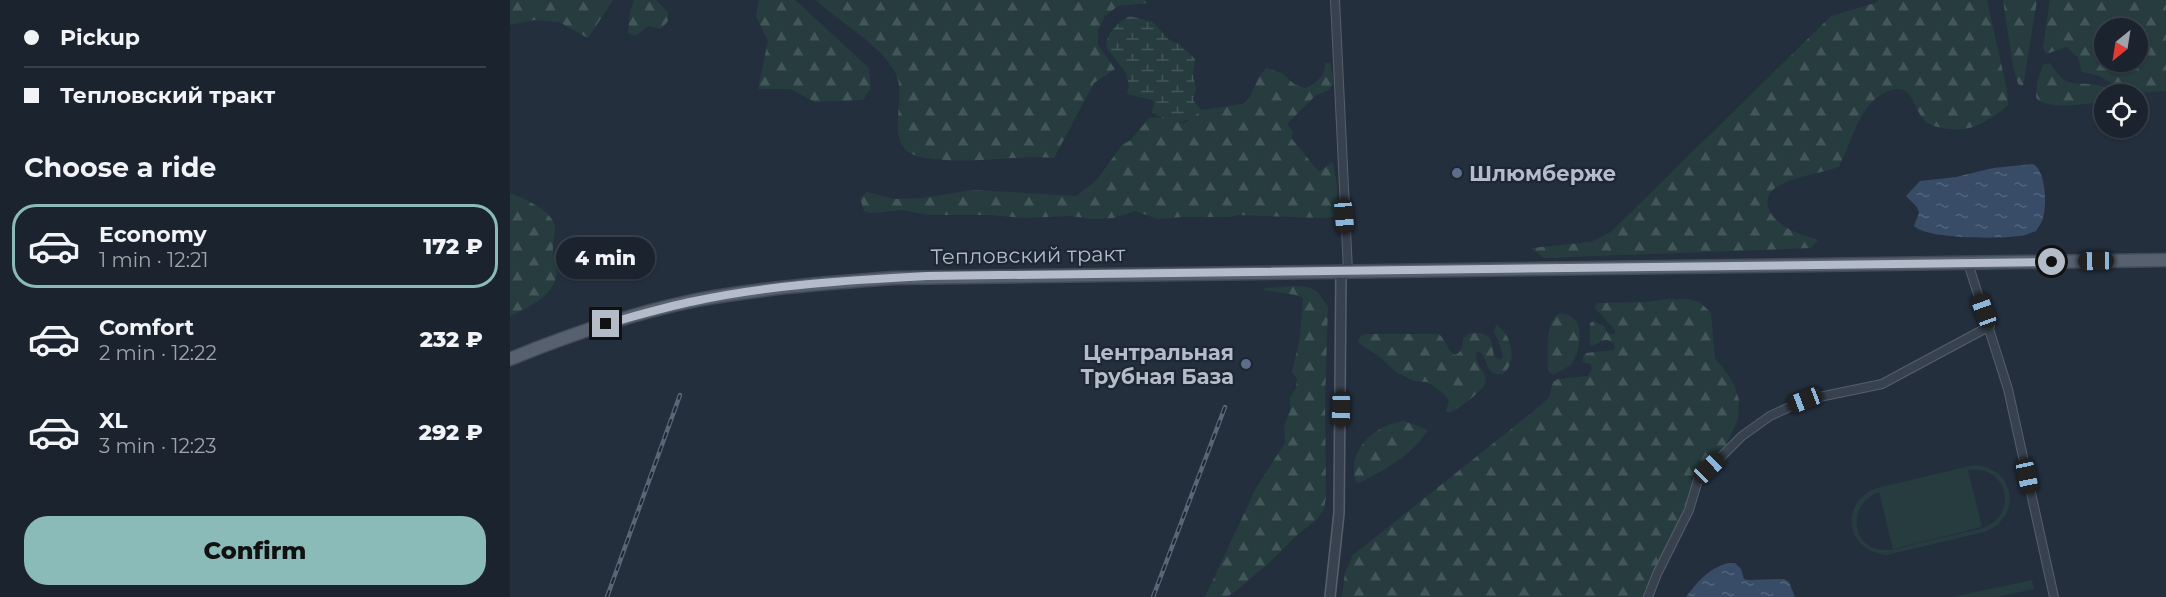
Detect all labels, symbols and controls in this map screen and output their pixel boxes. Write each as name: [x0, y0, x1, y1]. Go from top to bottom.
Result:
north arrow: [2094, 18, 2148, 72]
map controls: [2094, 18, 2148, 138]
text: Pickup: [60, 24, 140, 51]
text: Тепловский тракт: [60, 82, 275, 109]
button: locate: [2094, 84, 2148, 138]
text: Choose a ride: [24, 151, 216, 184]
place label: Шлюмберже: [1469, 161, 1616, 186]
marker: Шлюмберже: [1450, 166, 1464, 180]
car: [1333, 197, 1355, 235]
icon: car: [27, 219, 81, 273]
text: Economy: [99, 221, 207, 248]
text: 172 ₽: [423, 233, 483, 260]
callout: 4 min: [556, 237, 656, 279]
street label: Тепловский тракт: [931, 241, 1126, 269]
text: 4 min: [575, 246, 636, 270]
text: 1 min · 12:21: [99, 248, 209, 272]
route start: [2038, 248, 2065, 275]
car: [2078, 252, 2114, 270]
car: [1969, 291, 1999, 331]
route end: [592, 310, 619, 337]
icon: car: [27, 312, 81, 366]
text: Comfort: [99, 314, 194, 341]
text: 232 ₽: [420, 326, 483, 353]
place label: Центральная Трубная База: [1081, 340, 1234, 389]
text: 2 min · 12:22: [99, 341, 217, 365]
marker: Центральная Трубная База: [1239, 357, 1253, 371]
car: [1785, 385, 1825, 415]
car: [1332, 391, 1350, 427]
icon: car: [27, 405, 81, 459]
text: XL: [99, 407, 128, 434]
text: 292 ₽: [419, 419, 483, 446]
text: 3 min · 12:23: [99, 434, 217, 458]
car: [1690, 449, 1728, 487]
car: [2014, 457, 2040, 495]
button: Confirm: [24, 516, 486, 585]

